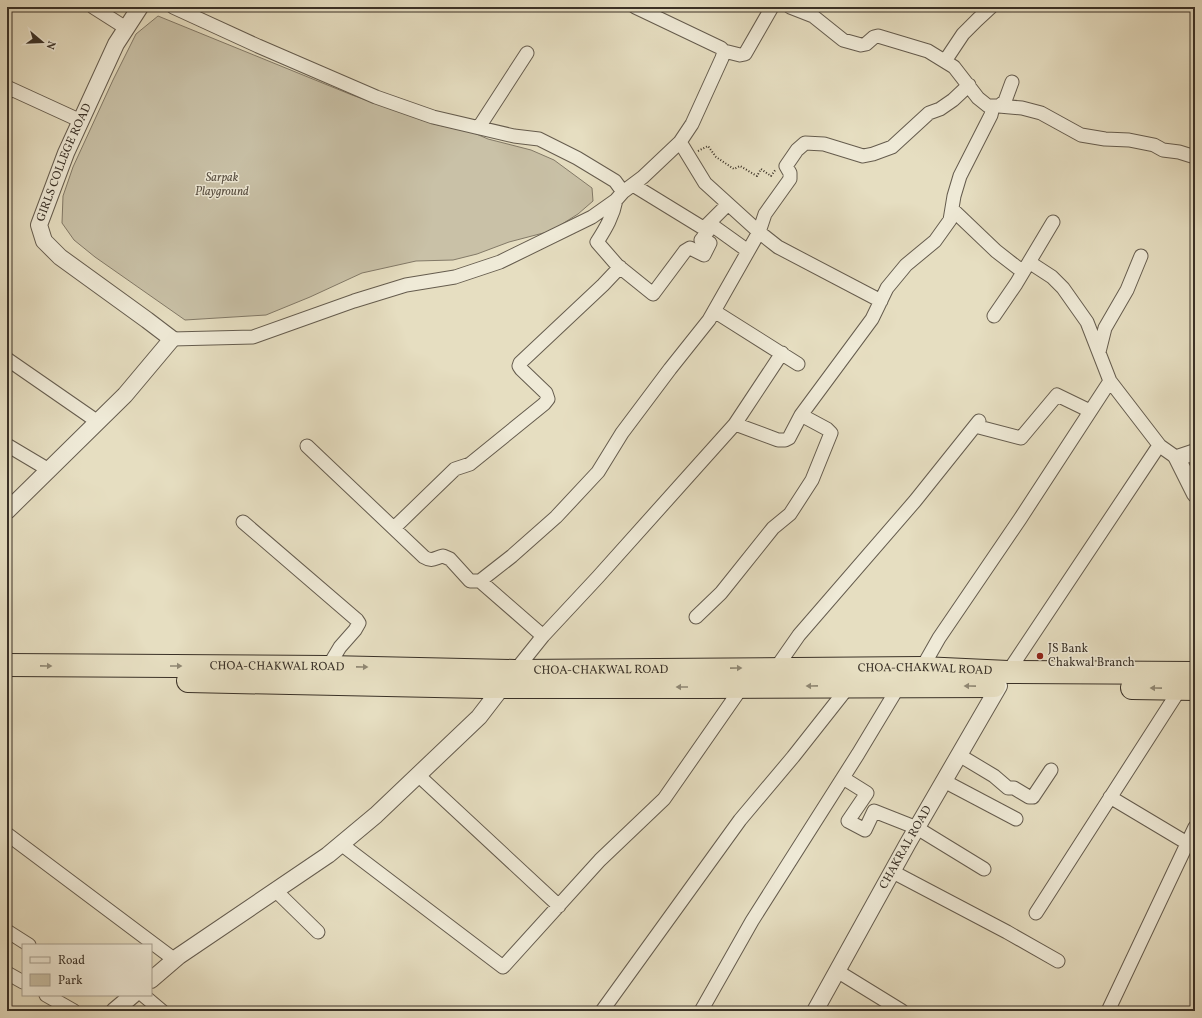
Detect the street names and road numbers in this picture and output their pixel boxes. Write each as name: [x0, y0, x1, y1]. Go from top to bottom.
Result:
street label: GIRLS COLLEGE ROAD: [33, 101, 96, 224]
street label: CHOA-CHAKWAL ROAD: [210, 658, 345, 675]
street label: CHOA-CHAKWAL ROAD: [858, 660, 993, 679]
street label: CHOA-CHAKWAL ROAD: [534, 662, 668, 679]
street label: CHAKRAL ROAD: [876, 803, 936, 892]

